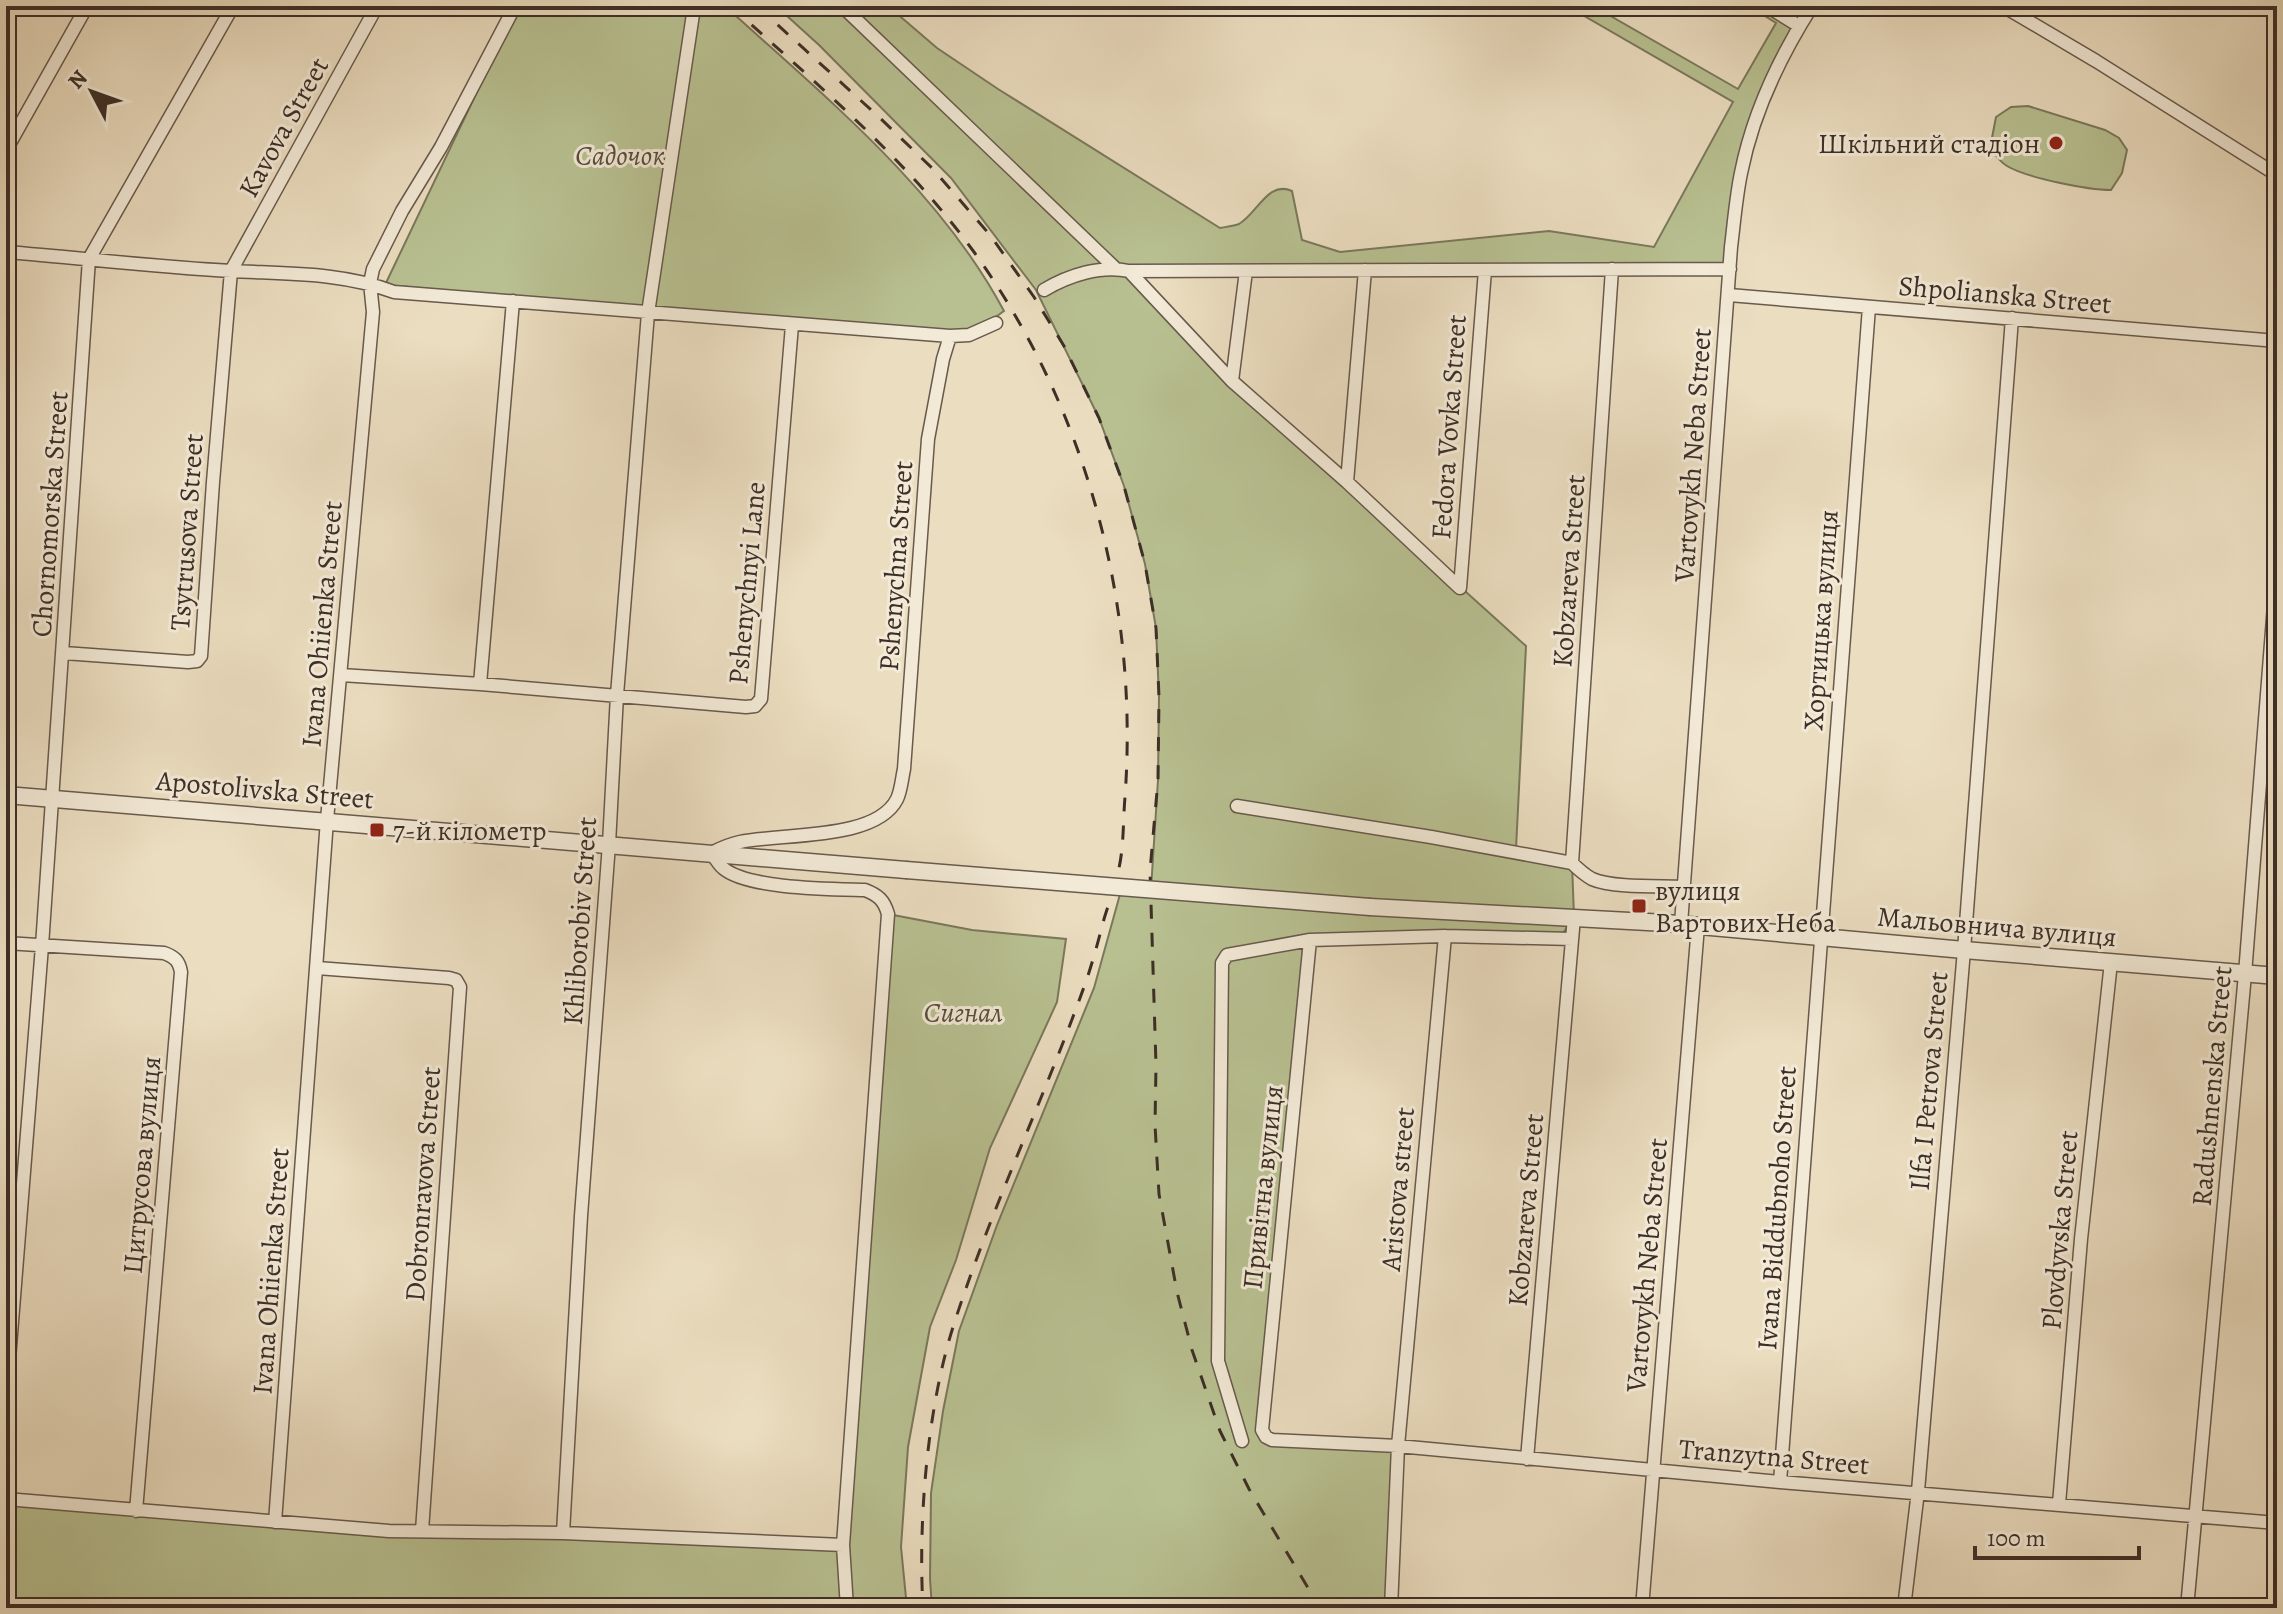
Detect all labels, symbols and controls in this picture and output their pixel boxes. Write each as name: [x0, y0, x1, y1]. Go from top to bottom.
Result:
street label: Kavova Street: [230, 51, 338, 204]
north arrow: [52, 52, 132, 132]
text: N: [61, 64, 94, 95]
place label: Шкільний стадіон: [1818, 125, 2040, 163]
marker: Шкільний стадіон: [2047, 134, 2065, 152]
park label: Садочок: [575, 137, 665, 175]
street label: Shpolianska Street: [1897, 267, 2113, 323]
street label: Fedora Vovka Street: [1422, 313, 1476, 541]
street label: Vartovykh Neba Street: [1665, 327, 1721, 584]
street label: Chornomorska Street: [22, 390, 78, 638]
street label: Tsytrusova Street: [161, 432, 213, 632]
street label: Pshenychna Street: [870, 460, 922, 672]
street label: Kobzareva Street: [1543, 473, 1595, 669]
street label: Pshenychnyi Lane: [719, 480, 775, 686]
street label: Ivana Ohiienka Street: [292, 499, 352, 749]
street label: Хортицька вулиця: [1794, 509, 1848, 732]
street label: Apostolivska Street: [154, 761, 375, 818]
place label: 7-й кілометр: [393, 812, 547, 850]
street label: Khliborobiv Street: [554, 816, 606, 1027]
marker: 7-й кілометр: [368, 821, 386, 839]
place label: вулиця Вартових Неба: [1655, 872, 1836, 942]
marker: вулиця Вартових Неба: [1630, 897, 1648, 915]
street label: Мальовнича вулиця: [1876, 898, 2118, 956]
street label: Radushnenska Street: [2183, 964, 2241, 1208]
street label: Ilfa I Petrova Street: [1901, 970, 1957, 1192]
park label: Сигнал: [924, 994, 1002, 1032]
street label: Цитрусова вулиця: [114, 1055, 170, 1275]
street label: Dobronravova Street: [396, 1065, 450, 1303]
street label: Ivana Biddubnoho Street: [1748, 1065, 1806, 1351]
street label: Привітна вулиця: [1233, 1083, 1293, 1291]
street label: Aristova street: [1372, 1106, 1424, 1274]
street label: Kobzareva Street: [1499, 1112, 1553, 1308]
street label: Plovdyvska Street: [2032, 1129, 2088, 1331]
street label: Vartovykh Neba Street: [1617, 1137, 1677, 1395]
street label: Ivana Ohiienka Street: [243, 1147, 299, 1396]
street label: Tranzytna Street: [1677, 1430, 1871, 1484]
scale bar: [1975, 1510, 2139, 1560]
text: 100 m: [1987, 1522, 2046, 1554]

